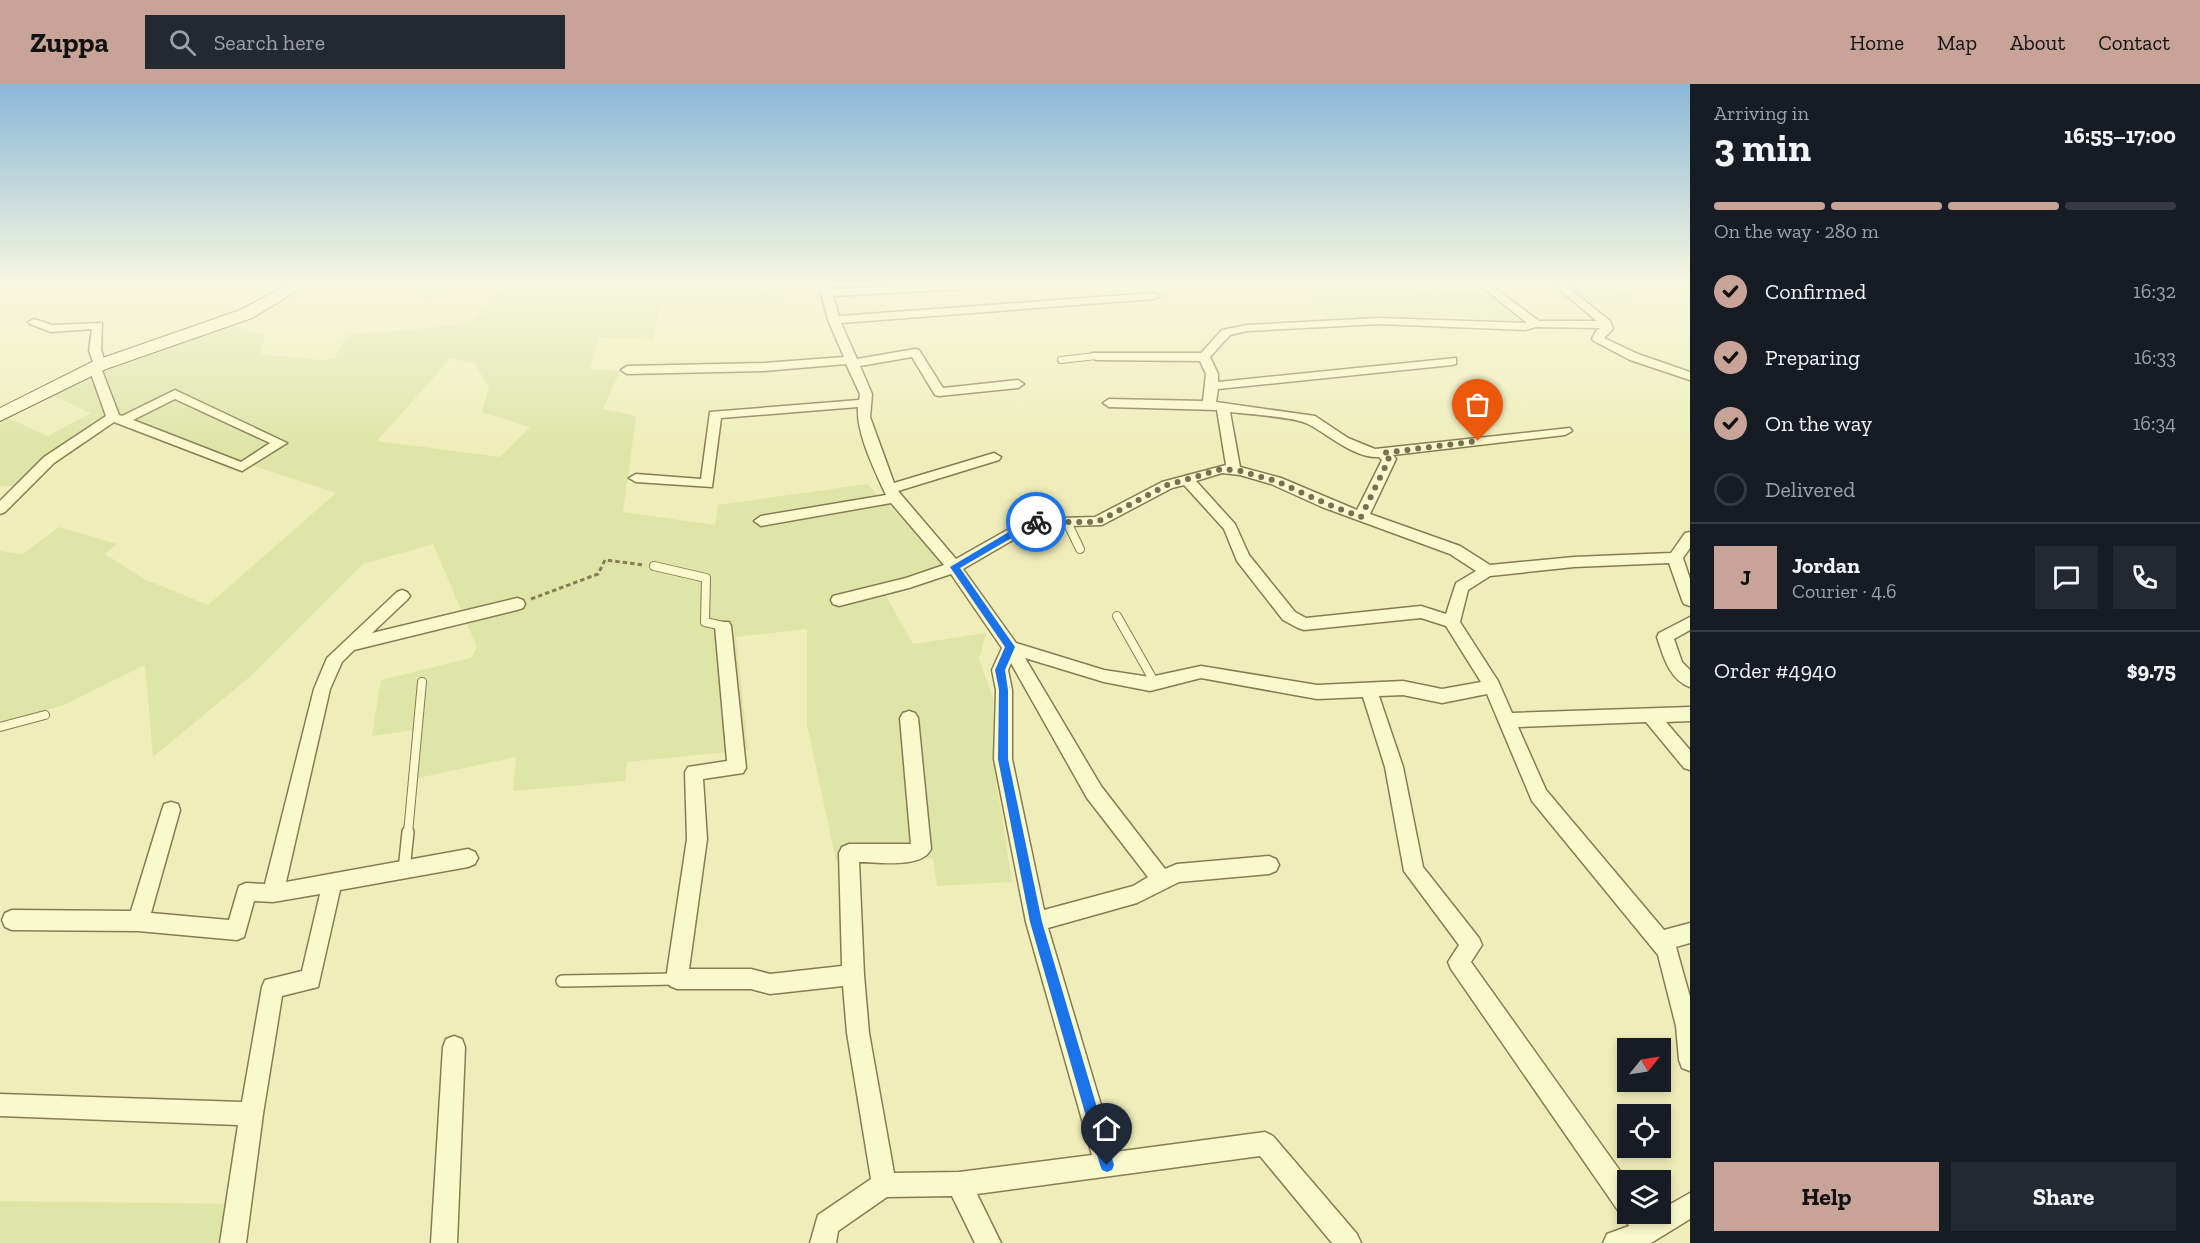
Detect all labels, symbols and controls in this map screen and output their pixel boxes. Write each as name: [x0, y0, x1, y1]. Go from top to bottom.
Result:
search box: [145, 15, 565, 69]
text: Zuppa: [30, 26, 109, 59]
icon: search: [166, 26, 199, 59]
text: Search here: [214, 29, 325, 56]
text: Home: [1850, 30, 1904, 55]
text: Map: [1937, 30, 1977, 55]
text: About: [2010, 30, 2065, 55]
text: Contact: [2098, 30, 2170, 55]
text: Arriving in: [1714, 101, 1809, 125]
text: 16:55–17:00: [2064, 122, 2176, 149]
text: 3 min: [1714, 124, 1811, 171]
text: On the way · 280 m: [1714, 219, 1879, 243]
icon: check: [1714, 275, 1747, 308]
text: Confirmed: [1765, 278, 1866, 305]
text: 16:32: [2133, 279, 2176, 303]
icon: check: [1714, 341, 1747, 374]
text: Preparing: [1765, 344, 1860, 371]
text: 16:33: [2134, 345, 2176, 369]
pin: [1452, 379, 1503, 441]
icon: bag: [1461, 388, 1494, 421]
icon: check: [1714, 407, 1747, 440]
text: On the way: [1765, 410, 1872, 437]
text: 16:34: [2133, 411, 2176, 435]
text: Delivered: [1765, 476, 1855, 503]
courier: [1006, 492, 1066, 552]
icon: bike: [1020, 506, 1053, 539]
button: chat: [2035, 546, 2098, 609]
button: phone: [2113, 546, 2176, 609]
text: Jordan: [1792, 552, 1860, 579]
text: J: [1740, 564, 1751, 591]
text: Courier · 4.6: [1792, 579, 1897, 603]
text: Order #4940: [1714, 657, 1837, 684]
text: $9.75: [2127, 657, 2176, 684]
north arrow: [1617, 1038, 1671, 1092]
map controls: [1617, 1038, 1671, 1224]
pin: [1081, 1103, 1132, 1165]
button: locate: [1617, 1104, 1671, 1158]
icon: home: [1090, 1112, 1123, 1145]
button: Help: [1714, 1162, 1939, 1231]
button: Share: [1951, 1162, 2176, 1231]
button: layers: [1617, 1170, 1671, 1224]

